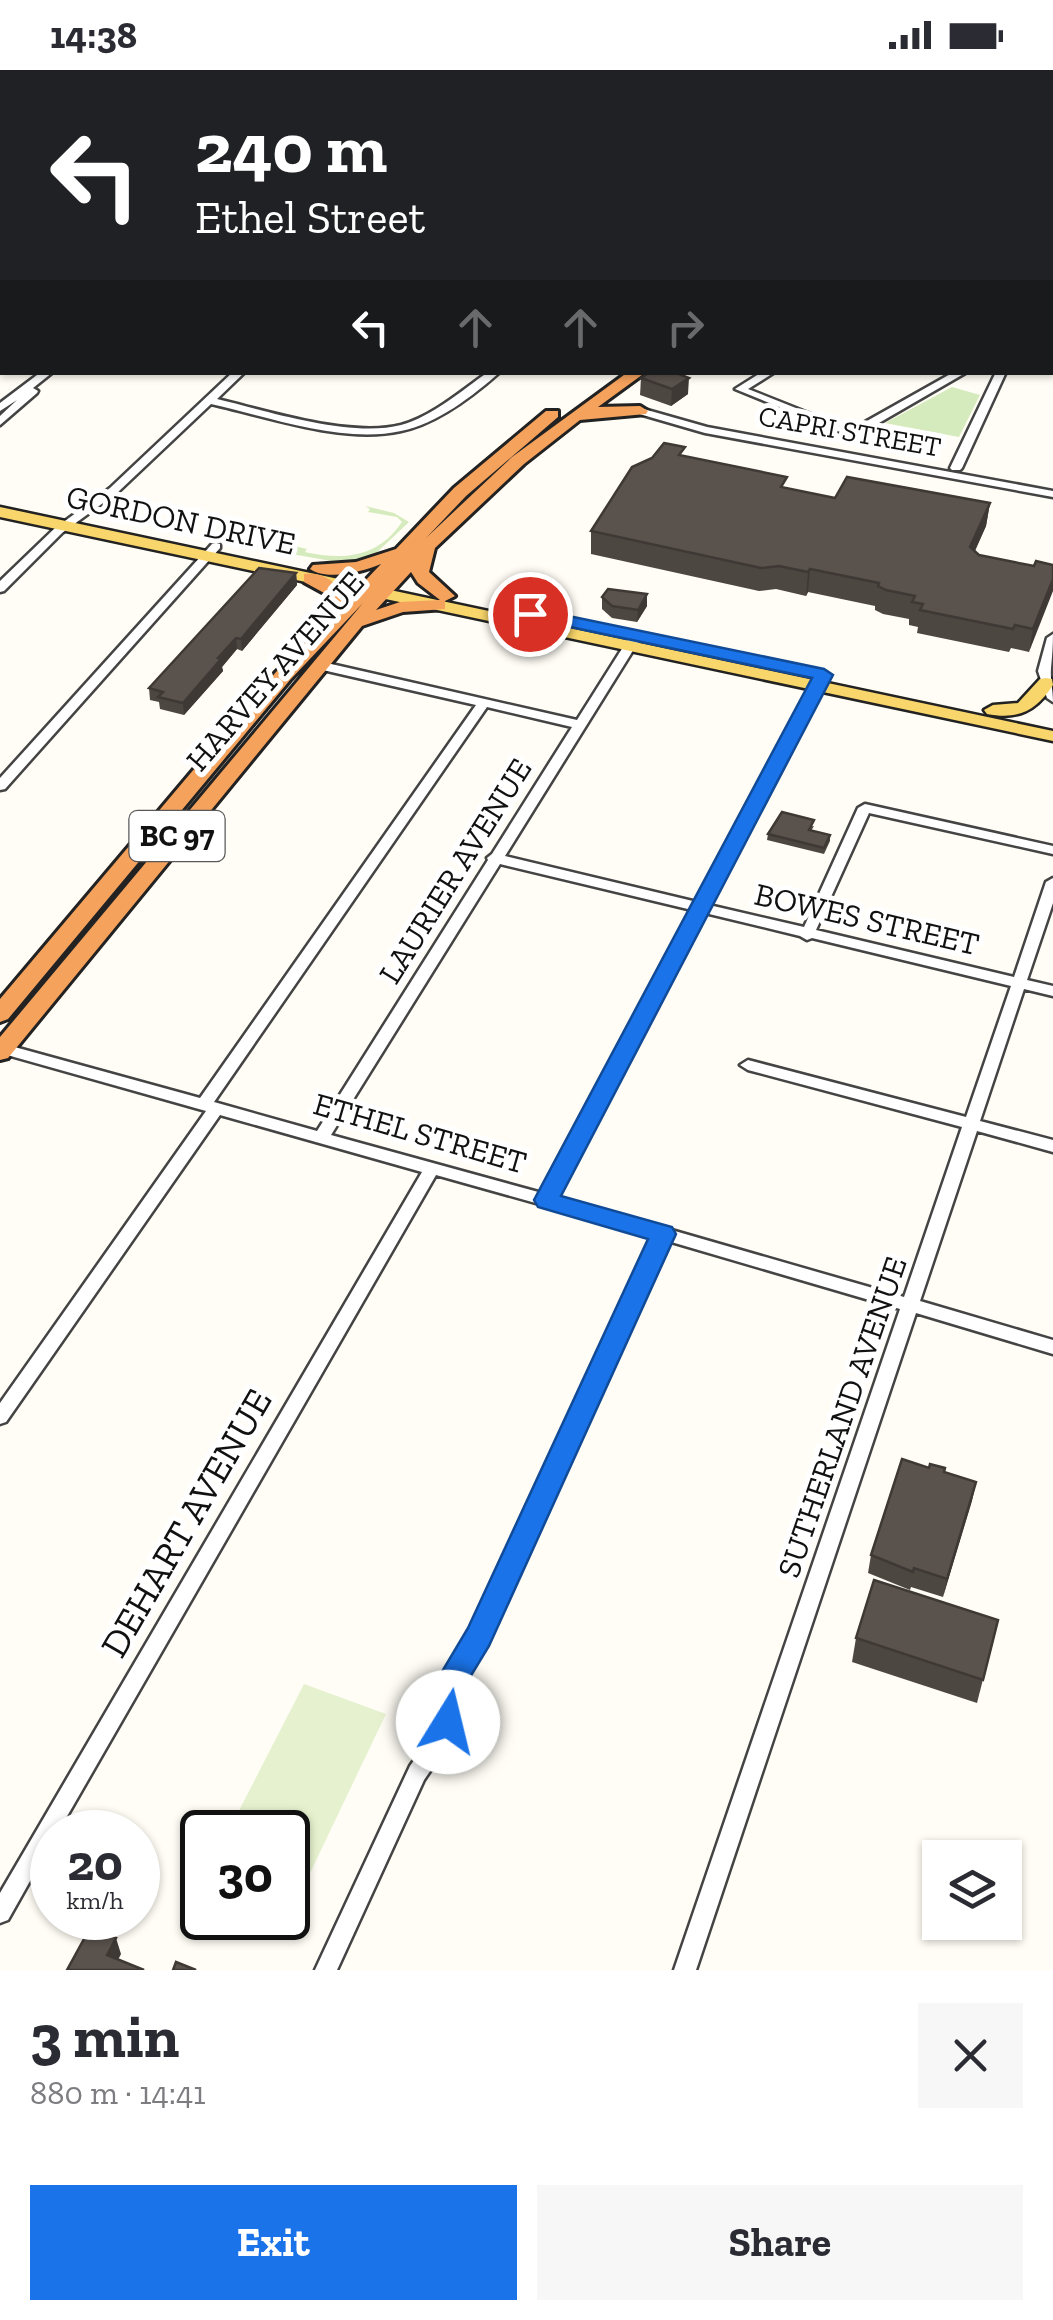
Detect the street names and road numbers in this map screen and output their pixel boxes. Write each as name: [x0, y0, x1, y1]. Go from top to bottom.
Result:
street label: CAPRI STREET: [756, 399, 944, 464]
street label: GORDON DRIVE: [63, 477, 299, 563]
street label: HARVEY AVENUE: [178, 564, 372, 778]
street label: LAURIER AVENUE: [370, 751, 540, 991]
road number: BC 97: [130, 811, 224, 861]
street label: BOWES STREET: [751, 875, 983, 963]
street label: ETHEL STREET: [309, 1084, 531, 1182]
street label: SUTHERLAND AVENUE: [769, 1252, 915, 1582]
street label: DEHART AVENUE: [91, 1381, 281, 1665]

